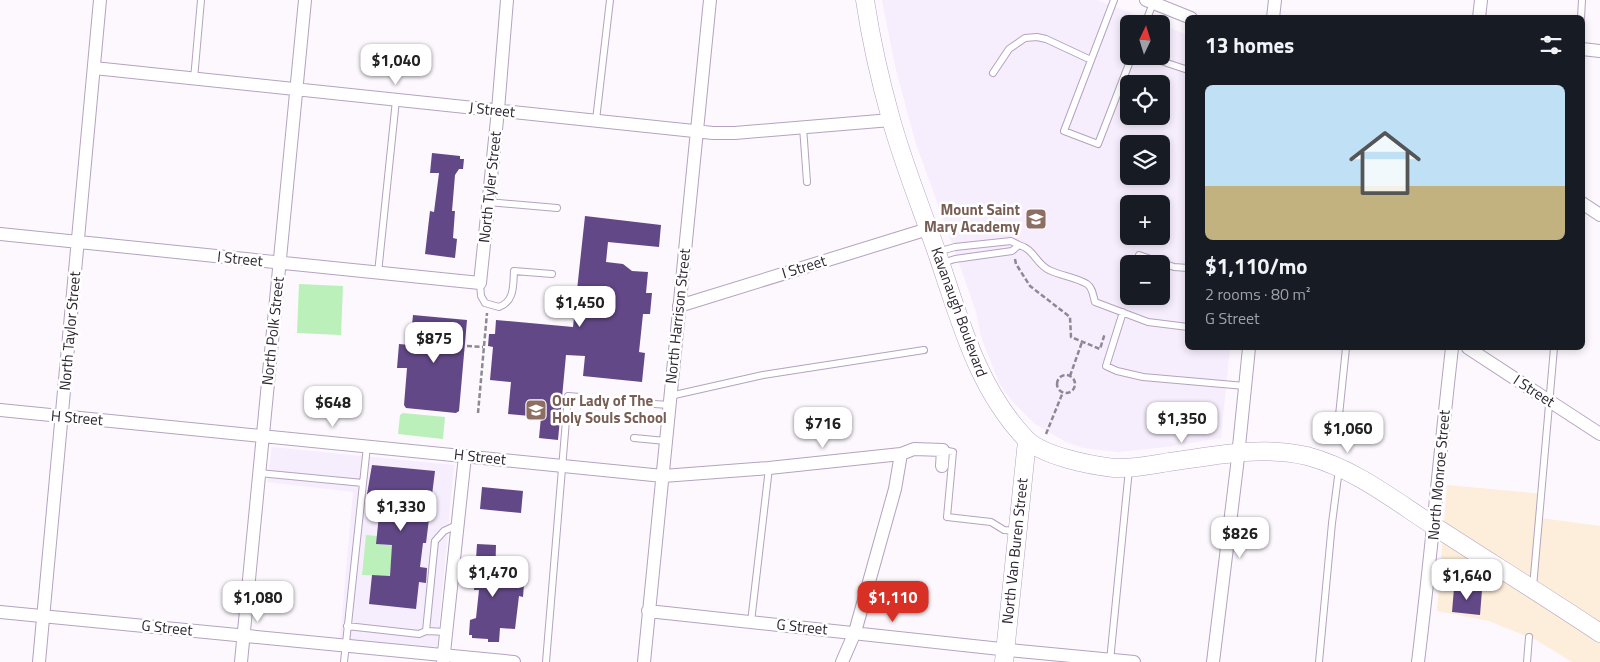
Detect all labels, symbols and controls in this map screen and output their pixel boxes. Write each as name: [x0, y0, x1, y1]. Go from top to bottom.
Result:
north arrow: [1120, 15, 1170, 65]
map controls: [1120, 15, 1170, 305]
text: 13 homes: [1205, 29, 1294, 61]
icon: filters: [1537, 31, 1565, 59]
pin: $1,040: [355, 44, 437, 86]
text: $1,040: [371, 48, 421, 72]
button: locate: [1120, 75, 1170, 125]
street label: J Street: [468, 96, 517, 123]
icon: home: [1340, 118, 1430, 208]
street label: North Tyler Street: [472, 129, 507, 244]
button: layers: [1120, 135, 1170, 185]
button: +: [1120, 195, 1170, 245]
place label: Mount Saint Mary Academy: [924, 198, 1021, 238]
school or university icon: Mount Saint Mary Academy: [1024, 207, 1048, 231]
street label: Kavanaugh Boulevard: [925, 244, 994, 380]
street label: I Street: [216, 245, 265, 272]
street label: North Harrison Street: [659, 246, 696, 385]
street label: I Street: [779, 249, 830, 284]
text: $1,110/mo: [1205, 250, 1307, 282]
button: −: [1120, 255, 1170, 305]
street label: North Taylor Street: [53, 270, 86, 392]
street label: North Polk Street: [255, 275, 290, 386]
text: 2 rooms · 80 m²: [1205, 282, 1310, 306]
pin: $1,450: [539, 286, 621, 328]
text: $1,450: [555, 290, 605, 314]
text: G Street: [1205, 306, 1260, 330]
pin: $875: [404, 322, 464, 364]
text: $875: [416, 326, 452, 350]
street label: I Street: [1509, 368, 1560, 413]
pin: $648: [303, 386, 363, 428]
place label: Our Lady of The Holy Souls School: [552, 389, 667, 429]
text: $648: [315, 390, 351, 414]
school or university icon: Our Lady of The Holy Souls School: [524, 398, 548, 422]
pin: $1,350: [1141, 402, 1223, 444]
street label: H Street: [50, 404, 105, 431]
pin: $716: [793, 406, 853, 449]
text: $1,350: [1157, 406, 1207, 430]
street label: North Monroe Street: [1421, 408, 1456, 541]
text: $716: [805, 411, 841, 435]
pin: $1,060: [1307, 412, 1389, 454]
text: $1,060: [1323, 416, 1373, 440]
street label: H Street: [453, 442, 508, 471]
street label: North Van Buren Street: [995, 476, 1034, 625]
pin: $1,330: [360, 490, 442, 532]
text: $1,330: [376, 494, 426, 518]
pin: $826: [1210, 516, 1270, 559]
text: $826: [1222, 521, 1258, 545]
pin: $1,470: [452, 556, 534, 598]
pin: $1,640: [1426, 558, 1508, 601]
text: $1,470: [468, 560, 518, 584]
text: $1,640: [1442, 563, 1492, 587]
pin: $1,080: [217, 580, 299, 623]
pin: $1,110: [852, 580, 934, 623]
text: $1,080: [233, 585, 283, 609]
text: $1,110: [868, 585, 918, 609]
street label: G Street: [775, 612, 829, 641]
street label: G Street: [140, 613, 194, 642]

